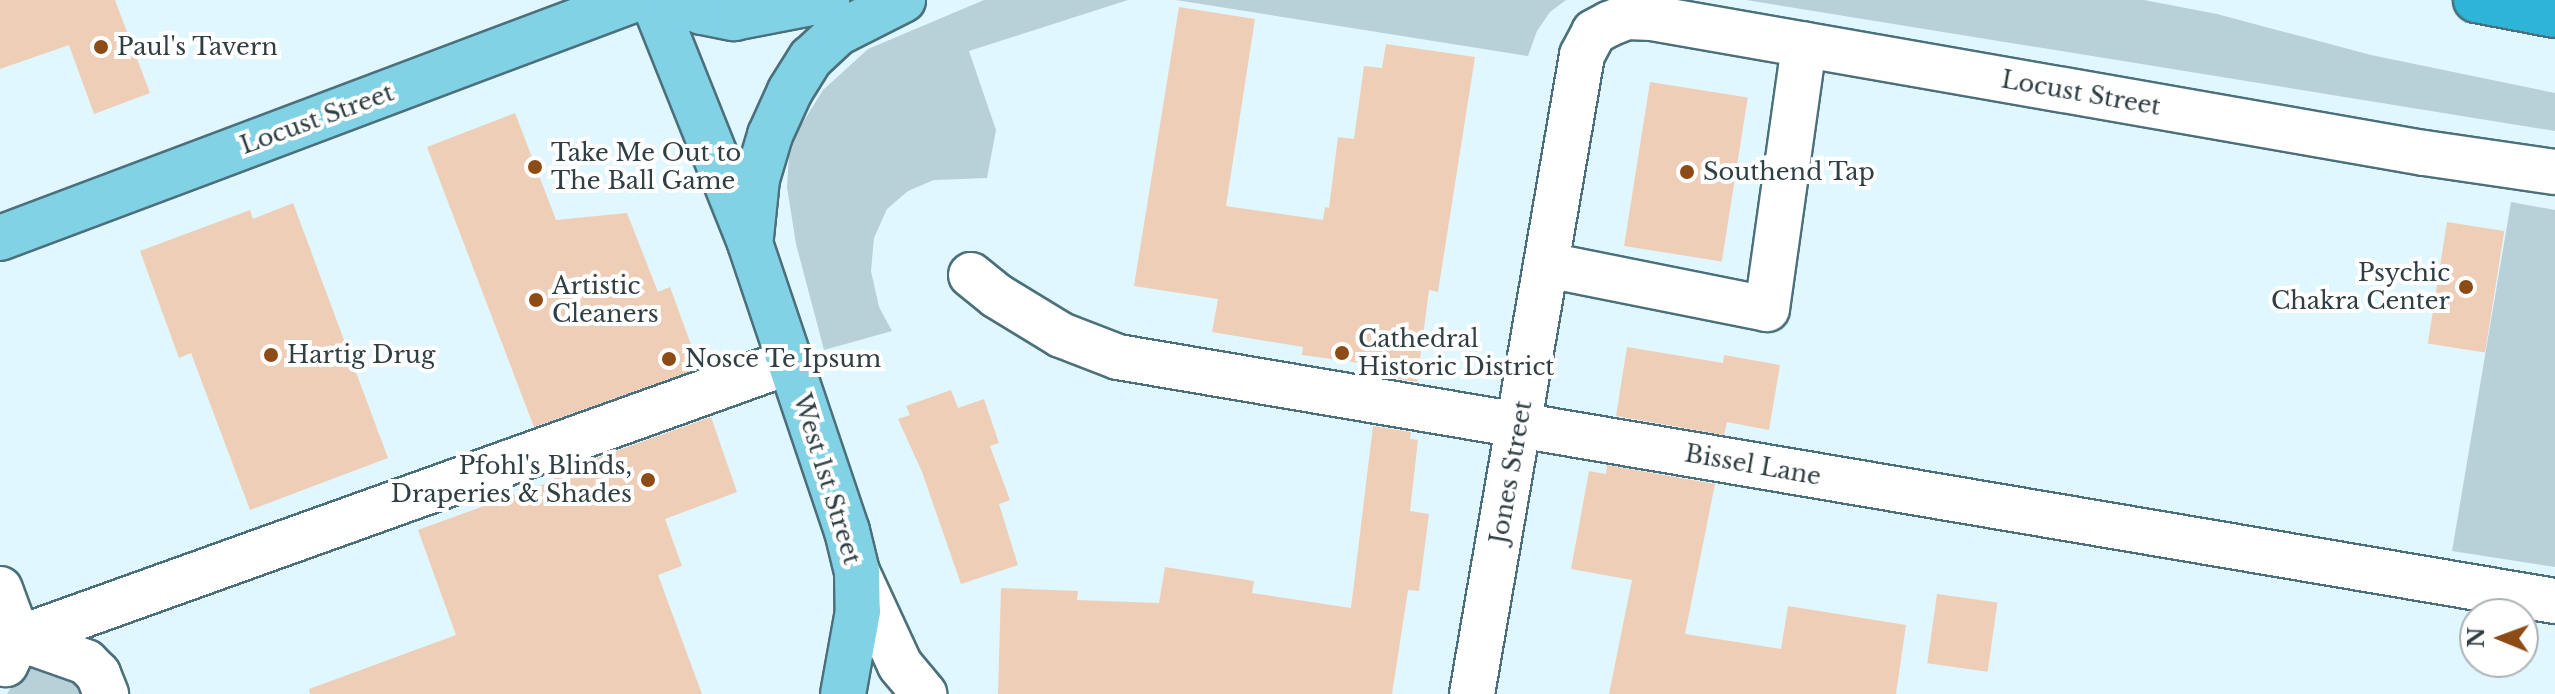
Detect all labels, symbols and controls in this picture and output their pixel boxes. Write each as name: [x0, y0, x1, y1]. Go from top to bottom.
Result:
place label: Paul's Tavern: [117, 33, 278, 61]
marker: Paul's Tavern: [92, 38, 110, 56]
street label: Locust Street: [1999, 65, 2163, 121]
street label: Locust Street: [236, 78, 398, 160]
place label: Take Me Out to The Ball Game: [551, 139, 741, 195]
marker: Take Me Out to The Ball Game: [526, 158, 544, 176]
place label: Southend Tap: [1703, 158, 1876, 186]
marker: Southend Tap: [1678, 163, 1696, 181]
place label: Psychic Chakra Center: [2271, 259, 2450, 315]
place label: Artistic Cleaners: [552, 272, 659, 328]
marker: Psychic Chakra Center: [2457, 278, 2475, 296]
marker: Artistic Cleaners: [527, 291, 545, 309]
place label: Cathedral Historic District: [1358, 325, 1554, 381]
place label: Hartig Drug: [287, 341, 436, 369]
marker: Cathedral Historic District: [1333, 344, 1351, 362]
place label: Nosce Te Ipsum: [685, 345, 882, 373]
marker: Hartig Drug: [262, 346, 280, 364]
marker: Nosce Te Ipsum: [660, 350, 678, 368]
street label: West 1st Street: [787, 390, 867, 568]
street label: Jones Street: [1484, 398, 1538, 546]
street label: Bissel Lane: [1683, 439, 1823, 491]
place label: Pfohl's Blinds, Draperies & Shades: [391, 452, 632, 508]
marker: Pfohl's Blinds, Draperies & Shades: [639, 471, 657, 489]
north arrow: [2459, 598, 2539, 678]
text: N: [2463, 627, 2490, 648]

